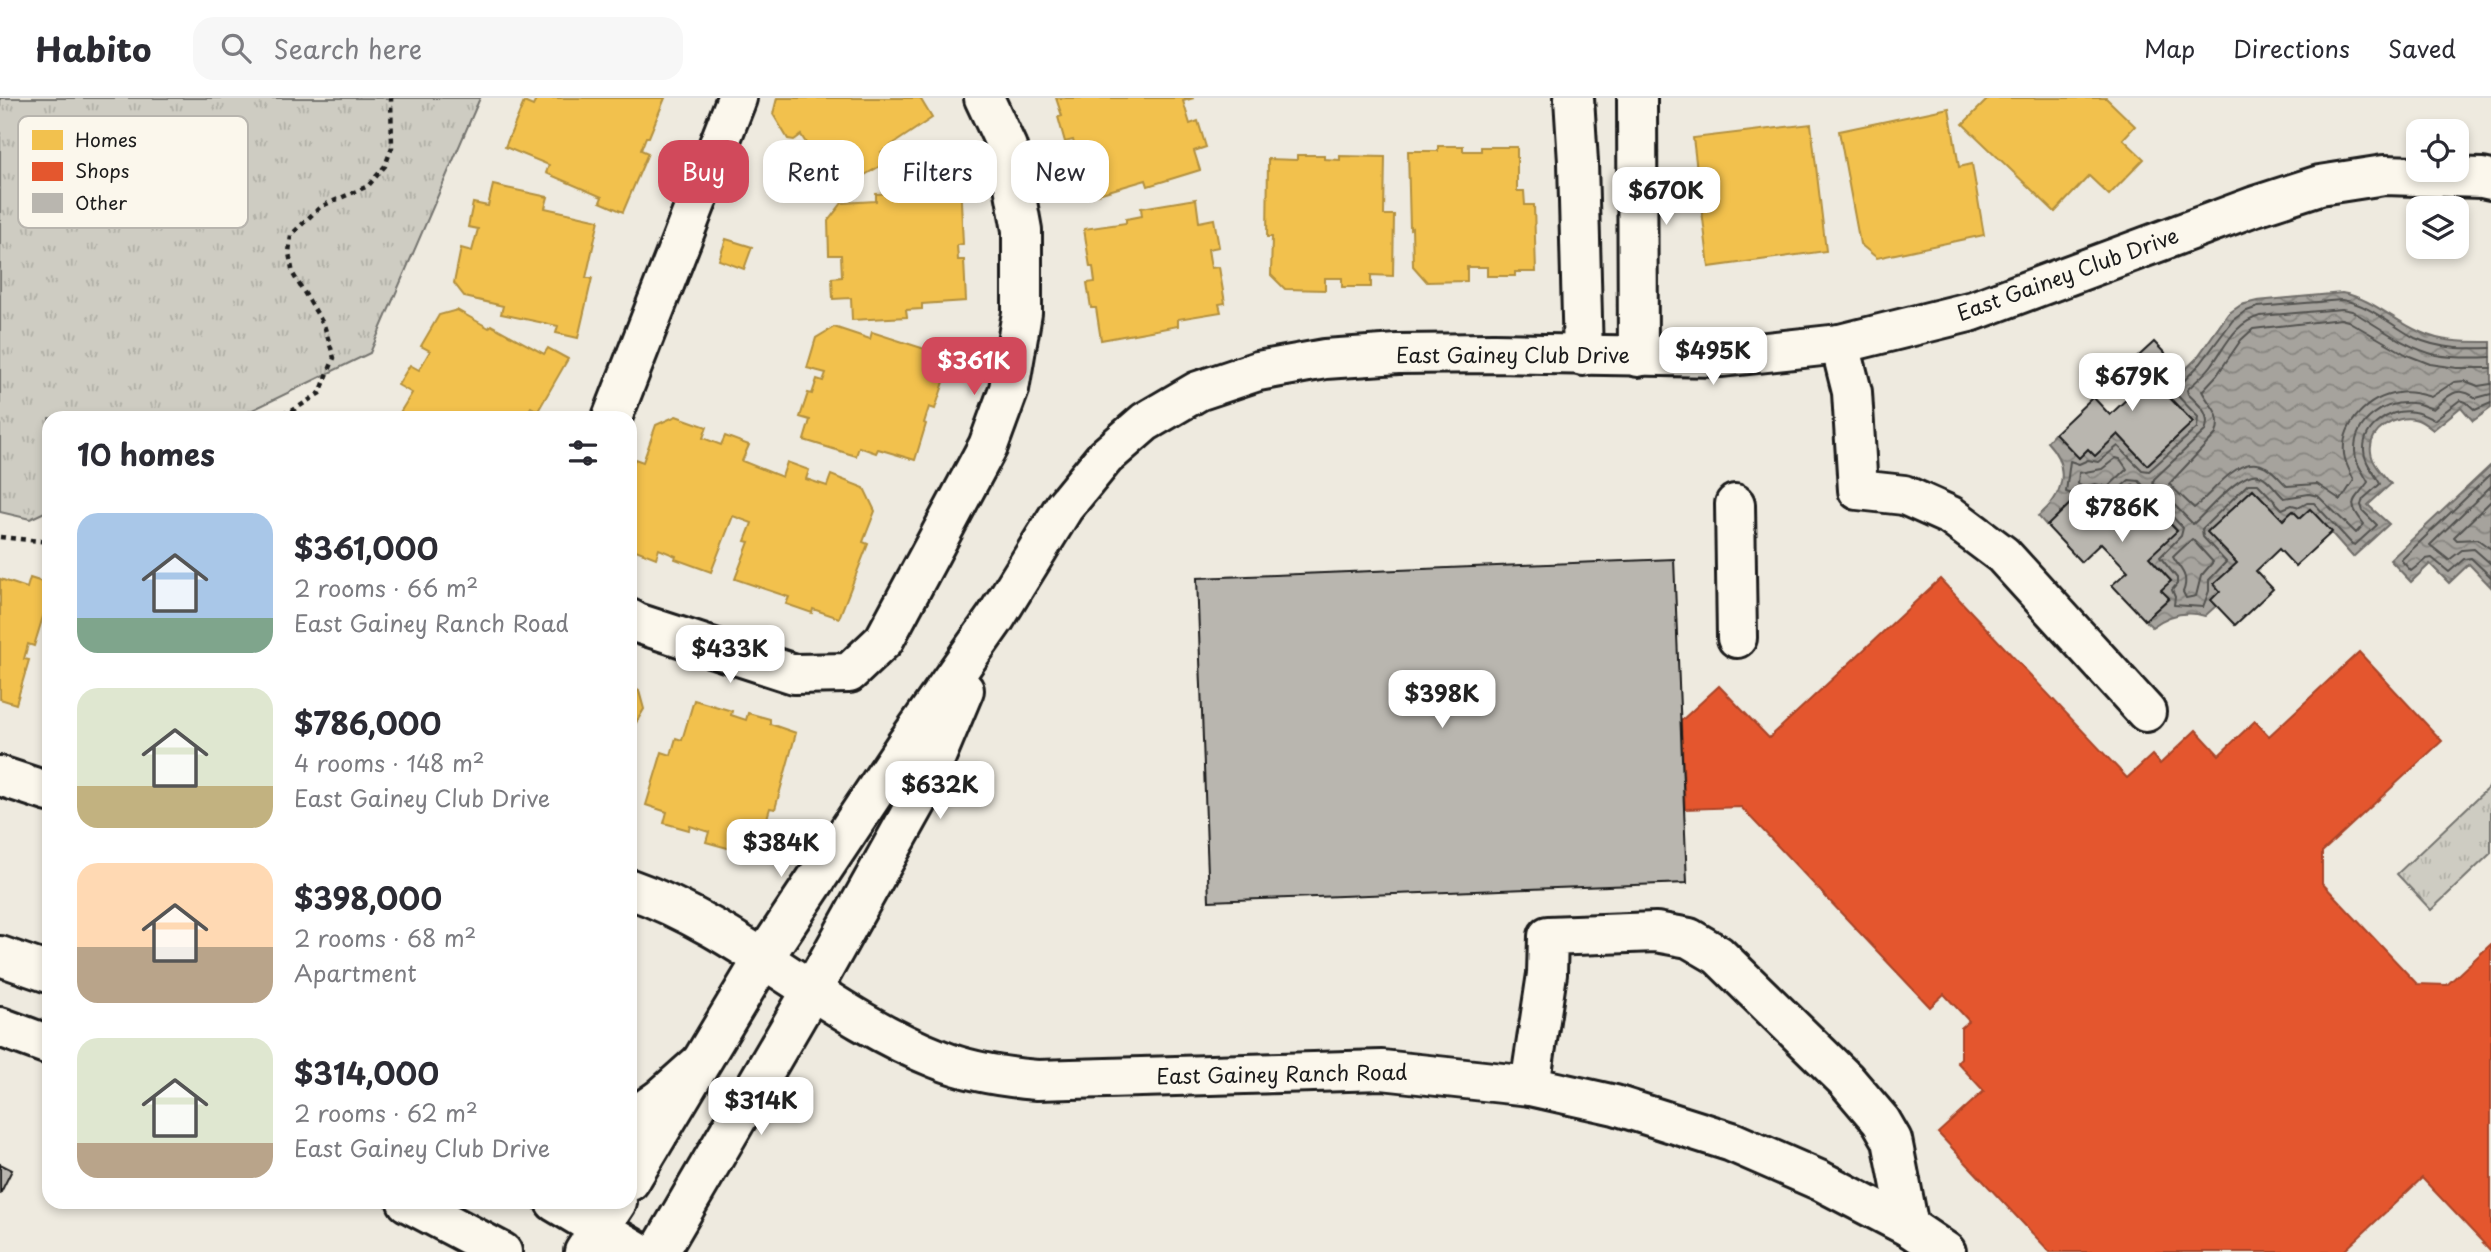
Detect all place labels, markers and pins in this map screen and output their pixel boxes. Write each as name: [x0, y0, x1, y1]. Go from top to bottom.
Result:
pin: $670K: [1617, 167, 1715, 227]
pin: $495K: [1664, 328, 1762, 387]
pin: $361K: [925, 338, 1023, 397]
pin: $679K: [2083, 354, 2181, 413]
pin: $786K: [2073, 484, 2171, 544]
pin: $433K: [681, 626, 779, 685]
pin: $398K: [1393, 670, 1491, 730]
pin: $632K: [891, 762, 989, 821]
pin: $384K: [732, 820, 830, 879]
pin: $314K: [712, 1077, 810, 1137]

